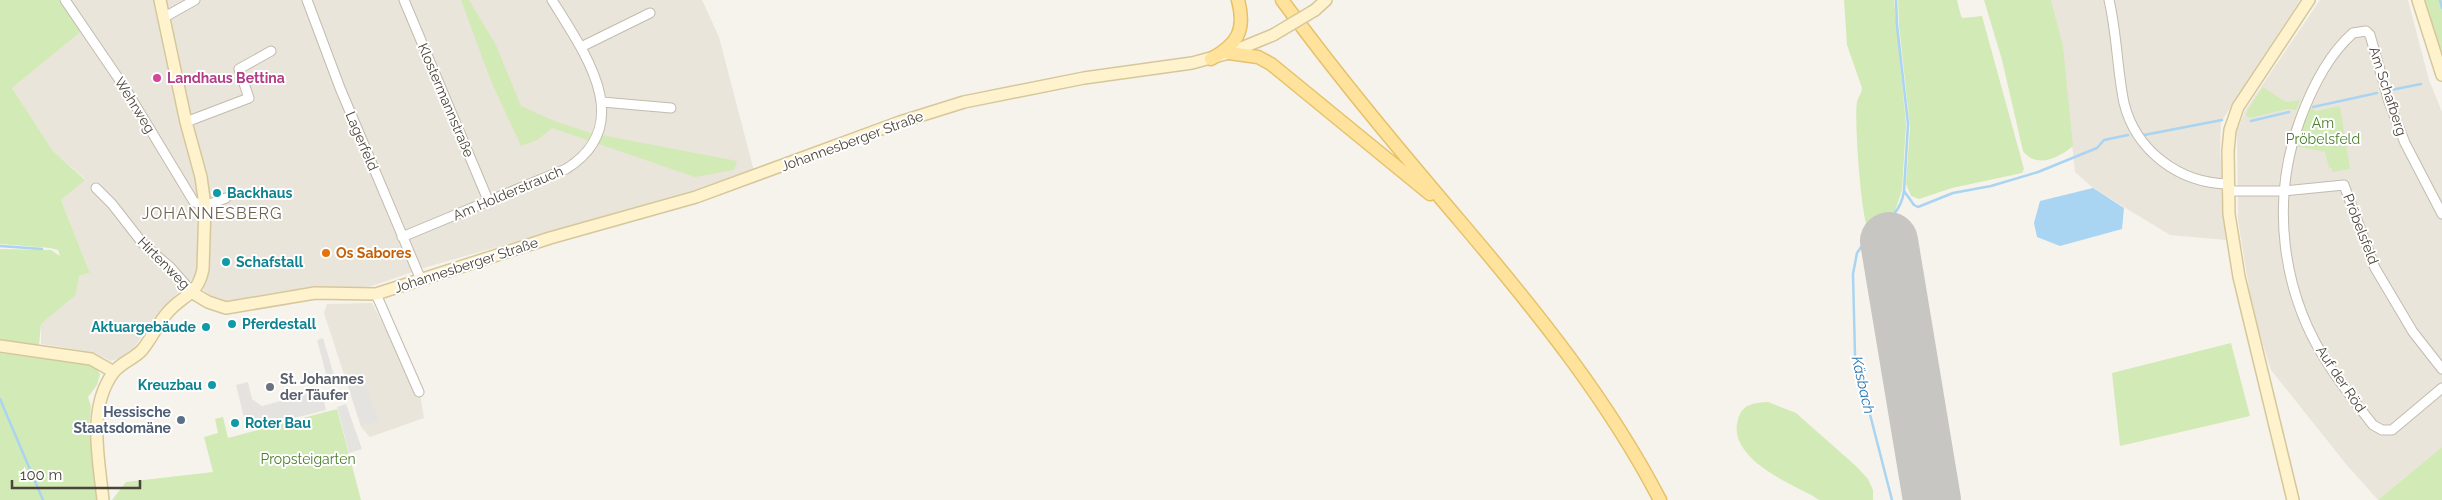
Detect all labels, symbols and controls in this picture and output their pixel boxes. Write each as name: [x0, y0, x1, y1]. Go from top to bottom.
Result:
street label: Klostermannstraße: [415, 41, 477, 159]
street label: Am Schafberg: [2366, 44, 2410, 138]
place label: Landhaus Bettina: [167, 70, 285, 86]
marker: Landhaus Bettina: [151, 72, 163, 84]
street label: Wehrweg: [112, 74, 158, 136]
street label: Johannesberger Straße: [779, 108, 925, 174]
street label: Lagerfeld: [342, 109, 382, 173]
park label: Am Pröbelsfeld: [2286, 115, 2360, 147]
street label: Am Holderstrauch: [450, 163, 566, 223]
place label: Backhaus: [227, 185, 292, 201]
marker: Backhaus: [211, 187, 223, 199]
street label: Pröbelsfeld: [2340, 191, 2382, 267]
district label: JOHANNESBERG: [142, 204, 282, 223]
street label: Hirtenweg: [135, 234, 193, 292]
street label: Johannesberger Straße: [392, 234, 540, 296]
place label: Os Sabores: [336, 245, 411, 261]
marker: Os Sabores: [320, 247, 332, 259]
place label: Schafstall: [236, 254, 304, 270]
marker: Schafstall: [220, 256, 232, 268]
place label: Pferdestall: [242, 316, 317, 332]
marker: Pferdestall: [226, 318, 238, 330]
place label: Aktuargebäude: [91, 319, 197, 335]
marker: Aktuargebäude: [200, 321, 212, 333]
street label: Auf der Röd: [2313, 343, 2369, 415]
water label: Käsbach: [1848, 354, 1878, 416]
place label: St. Johannes der Täufer: [280, 371, 364, 403]
place label: Kreuzbau: [138, 377, 202, 393]
marker: Kreuzbau: [206, 379, 218, 391]
marker: St. Johannes der Täufer: [264, 381, 276, 393]
place label: Hessische Staatsdomäne: [73, 404, 172, 436]
marker: Hessische Staatsdomäne: [175, 414, 187, 426]
place label: Roter Bau: [245, 415, 311, 431]
marker: Roter Bau: [229, 417, 241, 429]
park label: Propsteigarten: [260, 451, 356, 467]
scale bar: [12, 458, 140, 490]
text: 100 m: [20, 466, 62, 484]

